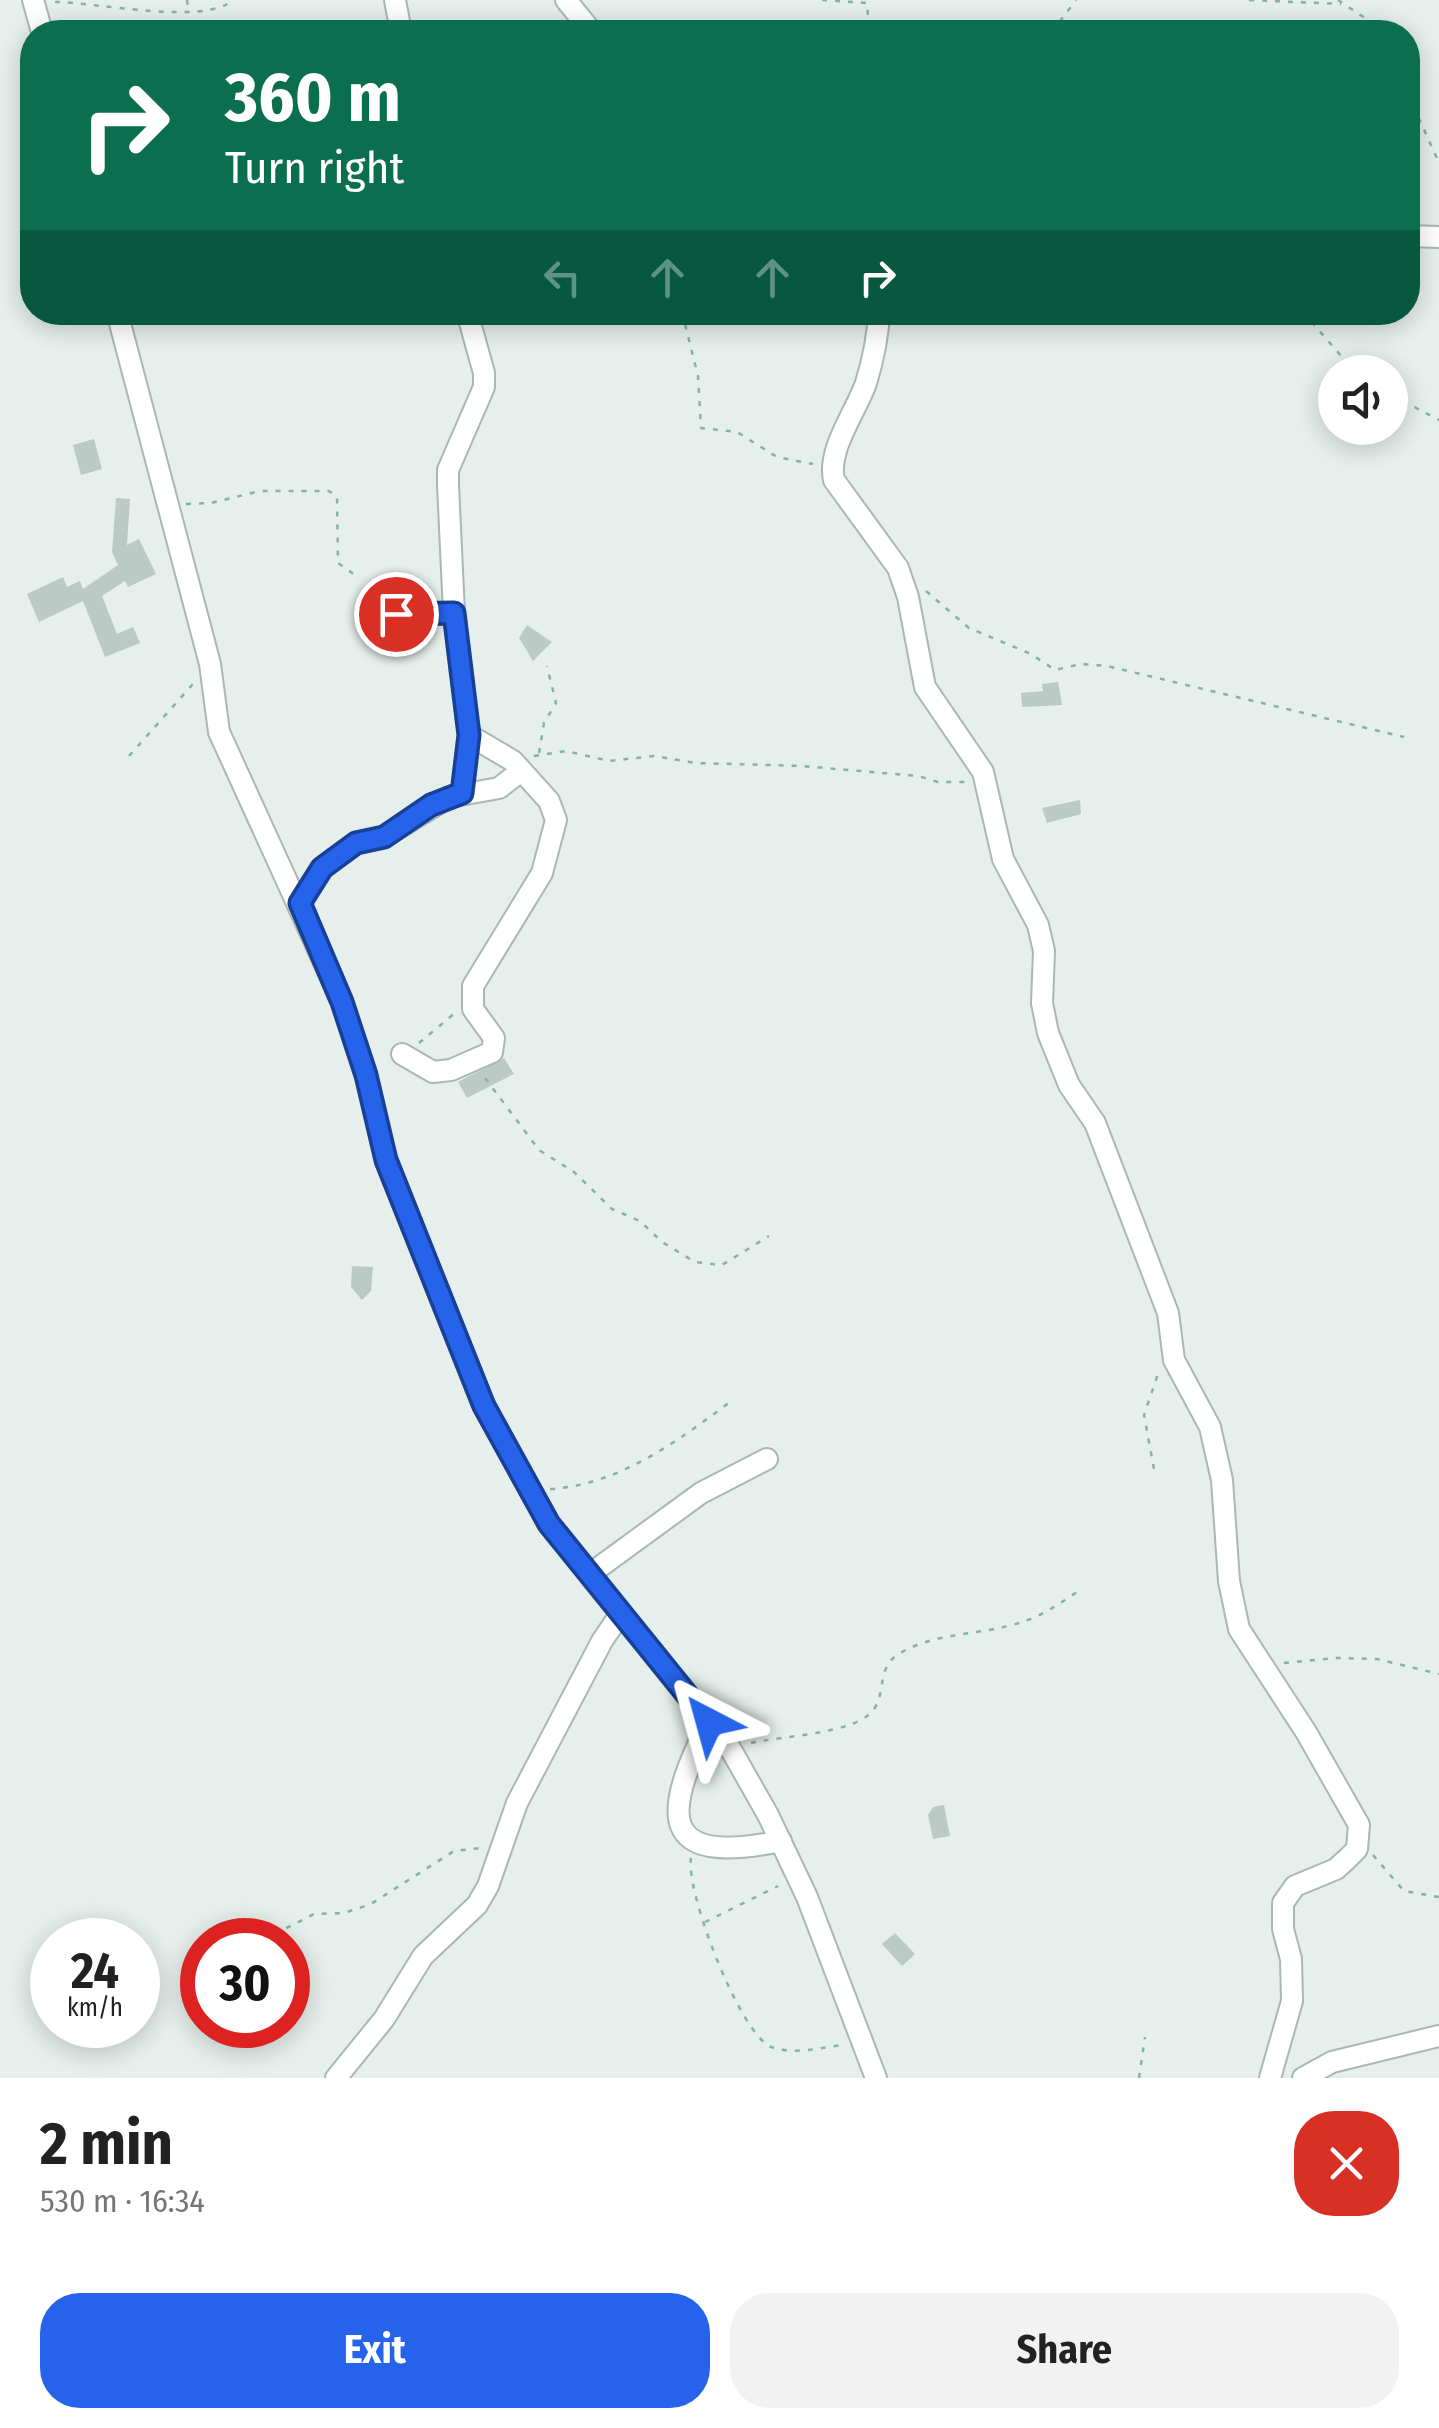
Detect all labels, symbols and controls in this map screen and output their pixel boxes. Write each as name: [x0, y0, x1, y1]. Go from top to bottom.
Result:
text: 360 m: [225, 56, 401, 140]
icon: right: [60, 60, 190, 190]
text: Turn right: [225, 141, 404, 195]
icon: left: [535, 250, 590, 305]
icon: ahead: [640, 250, 695, 305]
icon: ahead: [745, 250, 800, 305]
icon: right: [850, 250, 905, 305]
map controls: [1318, 355, 1408, 445]
button: sound: [1318, 355, 1408, 445]
pin: [354, 572, 439, 657]
icon: arrive: [369, 587, 424, 642]
position arrow: [657, 1670, 761, 1774]
speed limit sign: 30: [180, 1918, 310, 2048]
text: 24: [71, 1941, 119, 2001]
text: km/h: [67, 1993, 123, 2023]
text: 2 min: [40, 2108, 173, 2180]
button: close: [1294, 2111, 1399, 2216]
text: 530 m · 16:34: [40, 2182, 205, 2220]
button: Exit: [40, 2293, 710, 2408]
button: Share: [730, 2293, 1399, 2408]

